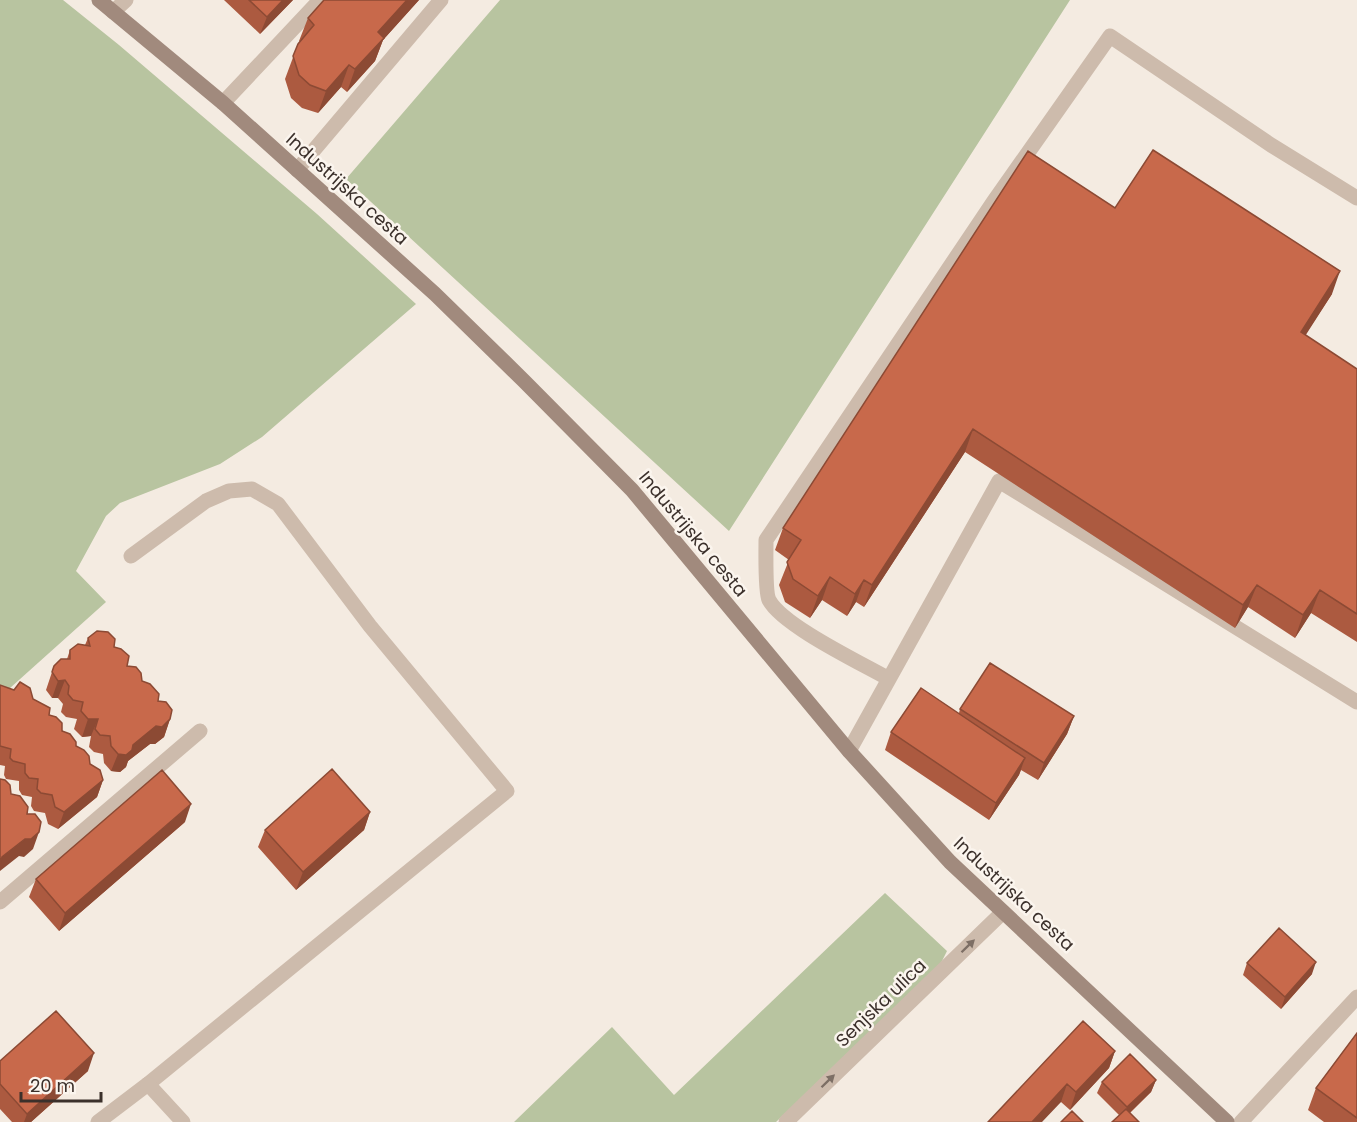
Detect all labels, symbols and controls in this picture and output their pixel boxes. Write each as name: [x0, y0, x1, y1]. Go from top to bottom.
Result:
street label: Industrijska cesta: [281, 127, 414, 250]
street label: Industrijska cesta: [633, 465, 753, 602]
street label: Industrijska cesta: [948, 831, 1080, 956]
one-way arrow: [961, 939, 975, 953]
street label: Senjska ulica: [830, 953, 931, 1052]
scale bar: [21, 1065, 100, 1103]
text: 20 m: [30, 1073, 75, 1098]
one-way arrow: [821, 1075, 835, 1089]

